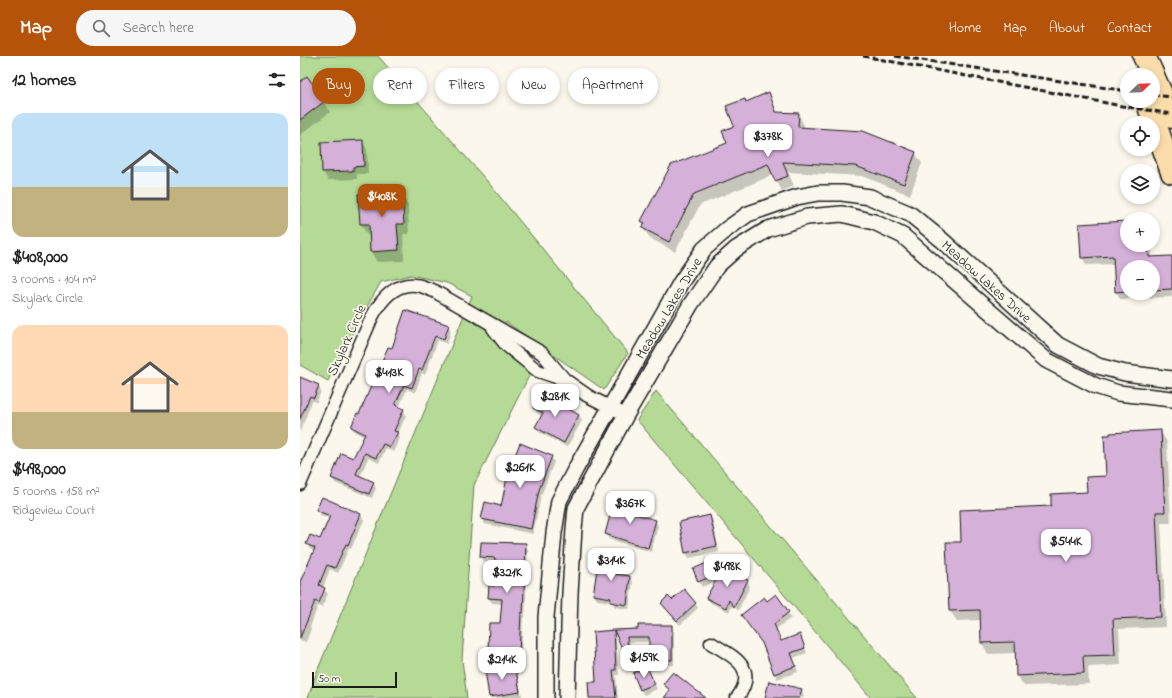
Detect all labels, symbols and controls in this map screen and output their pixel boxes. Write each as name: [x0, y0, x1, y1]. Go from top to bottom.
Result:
search box: [76, 10, 356, 46]
text: Map: [20, 15, 52, 42]
icon: search: [90, 17, 112, 39]
text: Search here: [122, 17, 194, 39]
text: Home: [949, 18, 981, 39]
text: Map: [1003, 18, 1027, 39]
text: About: [1049, 18, 1085, 39]
text: Contact: [1107, 18, 1152, 39]
text: 12 homes: [12, 68, 76, 93]
chip: Buy: [312, 68, 365, 104]
chip: Rent: [373, 68, 427, 104]
chip: Filters: [435, 68, 499, 104]
chip: New: [507, 68, 560, 104]
chip: Apartment: [568, 68, 658, 104]
north arrow: [1120, 68, 1160, 108]
map controls: [1120, 68, 1160, 300]
icon: filters: [266, 69, 288, 91]
button: locate: [1120, 116, 1160, 156]
pin: $378K: [740, 124, 796, 158]
text: $378K: [753, 127, 783, 146]
icon: home: [114, 139, 186, 211]
button: layers: [1120, 164, 1160, 204]
pin: $408K: [354, 184, 410, 218]
text: $408K: [367, 187, 397, 206]
button: +: [1120, 212, 1160, 252]
street label: Meadow Lakes Drive: [936, 236, 1036, 329]
text: $408,000: [12, 245, 68, 270]
street label: Meadow Lakes Drive: [631, 253, 708, 364]
button: −: [1120, 260, 1160, 300]
text: 3 rooms · 104 m²: [12, 270, 96, 289]
text: Skylark Circle: [12, 289, 83, 308]
street label: Skylark Circle: [322, 301, 374, 380]
icon: home: [114, 351, 186, 423]
pin: $413K: [361, 360, 417, 394]
text: $413K: [374, 363, 404, 382]
pin: $281K: [527, 384, 583, 418]
text: $281K: [540, 387, 570, 406]
pin: $261K: [492, 455, 548, 489]
text: $498,000: [12, 457, 66, 482]
text: $261K: [505, 458, 535, 477]
text: 5 rooms · 158 m²: [12, 482, 100, 501]
pin: $367K: [602, 491, 658, 525]
text: $367K: [615, 494, 645, 513]
text: Ridgeview Court: [12, 501, 95, 520]
pin: $544K: [1038, 529, 1094, 563]
text: $544K: [1050, 532, 1082, 551]
pin: $314K: [583, 548, 639, 582]
text: $314K: [596, 551, 626, 570]
pin: $498K: [699, 554, 755, 588]
text: $498K: [713, 557, 741, 576]
pin: $321K: [479, 560, 535, 594]
text: $321K: [492, 563, 522, 582]
pin: $159K: [616, 645, 672, 679]
pin: $214K: [474, 647, 530, 681]
text: $159K: [629, 648, 659, 667]
text: $214K: [487, 650, 517, 669]
scale bar: [312, 670, 397, 689]
text: 50 m: [318, 671, 340, 687]

